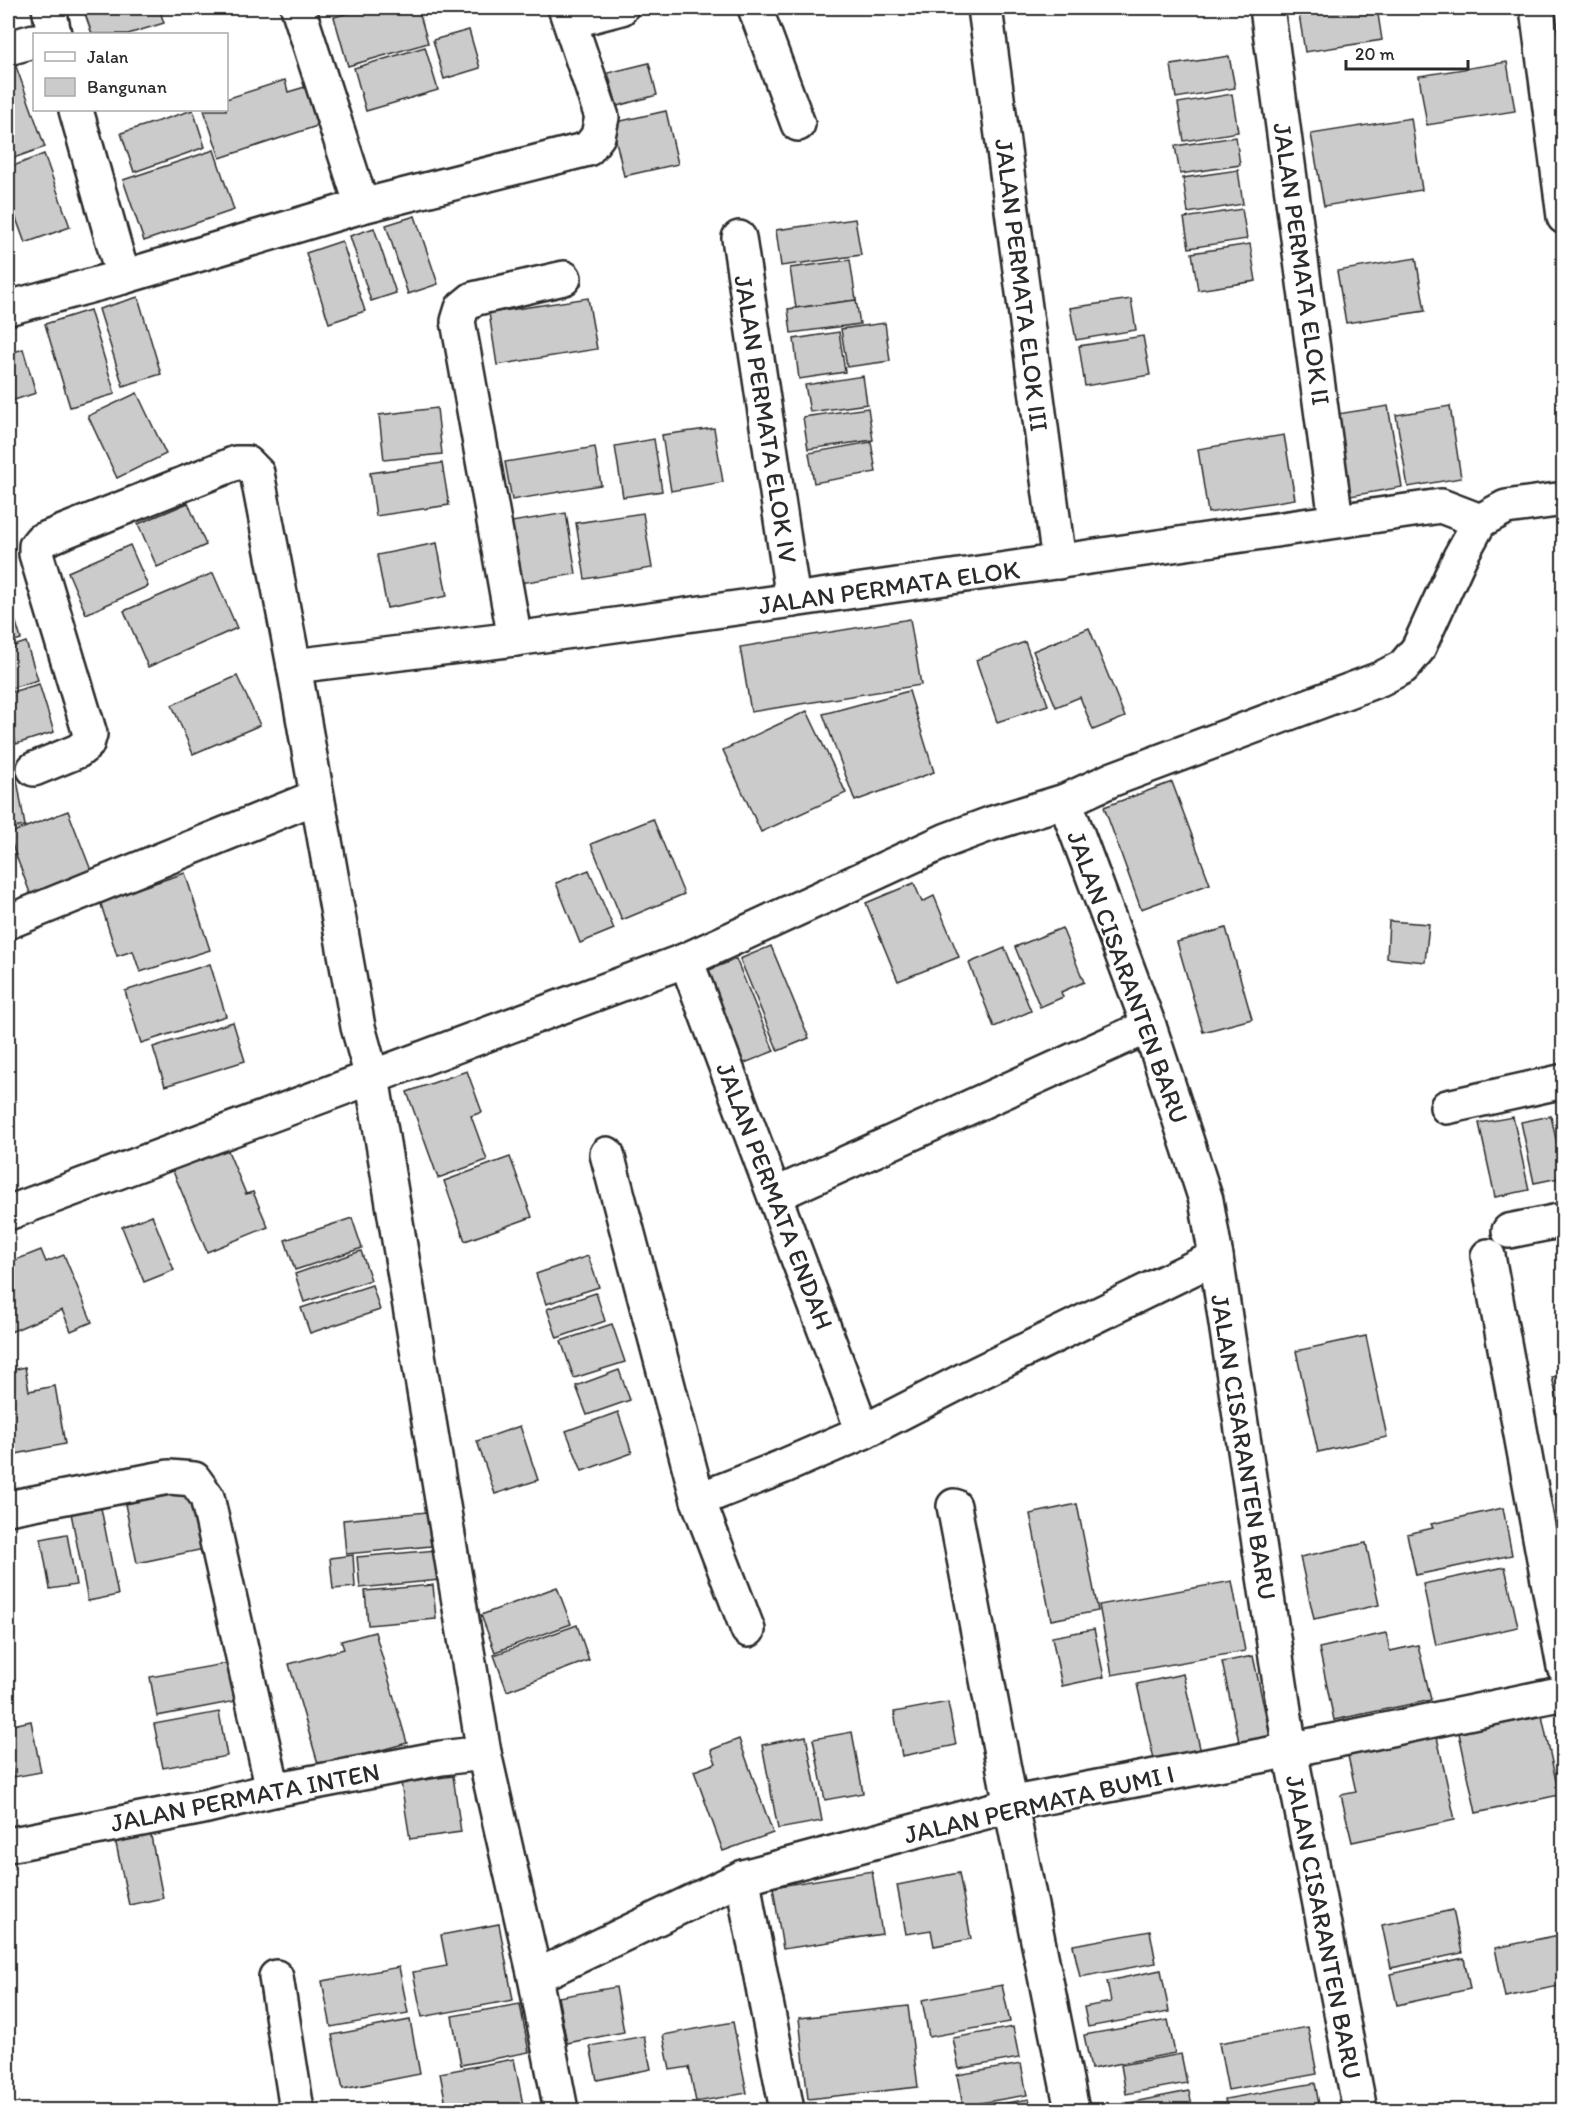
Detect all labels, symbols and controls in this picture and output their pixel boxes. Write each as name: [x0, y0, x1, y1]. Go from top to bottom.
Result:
legend: [33, 33, 228, 111]
scale bar: [1346, 33, 1468, 71]
text: 20 m: [1355, 43, 1395, 65]
text: Jalan: [87, 46, 129, 68]
text: Bangunan: [87, 76, 167, 98]
street label: JALAN PERMATA ELOK II: [1266, 121, 1338, 407]
street label: JALAN PERMATA ELOK III: [988, 137, 1056, 433]
street label: JALAN PERMATA ELOK IV: [727, 273, 805, 565]
street label: JALAN PERMATA ELOK: [757, 553, 1022, 621]
street label: JALAN CISARANTEN BARU: [1060, 826, 1196, 1128]
street label: JALAN PERMATA ENDAH: [709, 1058, 841, 1334]
street label: JALAN CISARANTEN BARU: [1204, 1292, 1284, 1602]
street label: JALAN PERMATA INTEN: [108, 1755, 382, 1839]
street label: JALAN PERMATA BUMI I: [901, 1757, 1177, 1851]
street label: JALAN CISARANTEN BARU: [1279, 1772, 1369, 2082]

